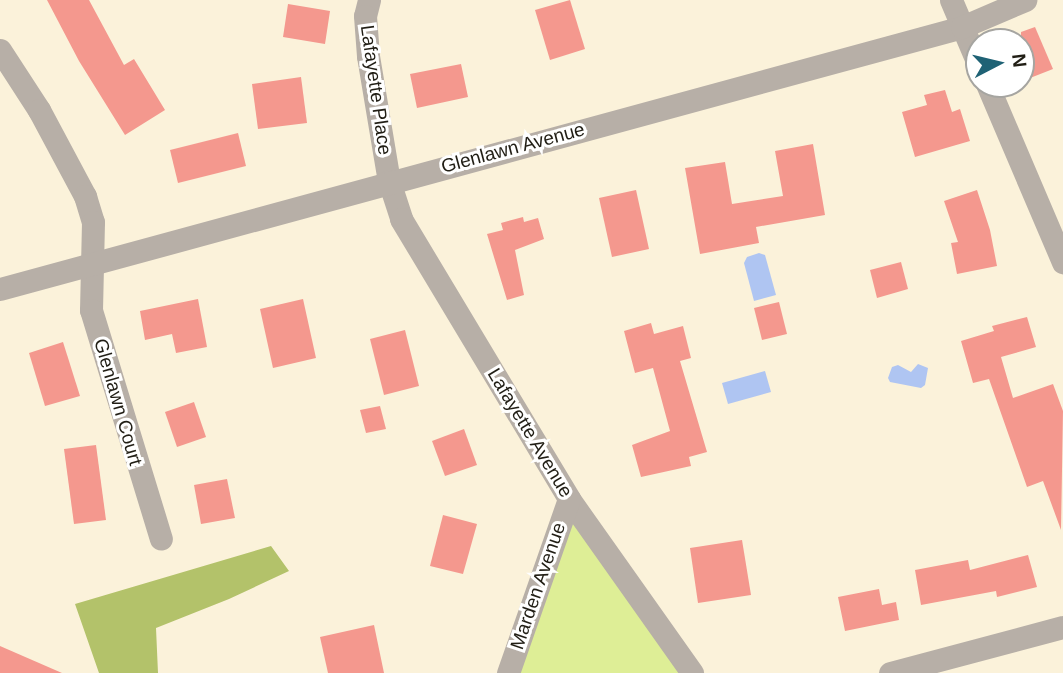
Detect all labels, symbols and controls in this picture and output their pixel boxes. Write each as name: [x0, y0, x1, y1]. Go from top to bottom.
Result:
street label: Lafayette Place: [356, 24, 396, 156]
north arrow: [965, 28, 1035, 98]
text: N: [1008, 53, 1031, 69]
street label: Glenlawn Avenue: [438, 118, 588, 178]
street label: Glenlawn Court: [89, 336, 147, 468]
street label: Lafayette Avenue: [482, 364, 578, 502]
street label: Marden Avenue: [505, 519, 571, 653]

